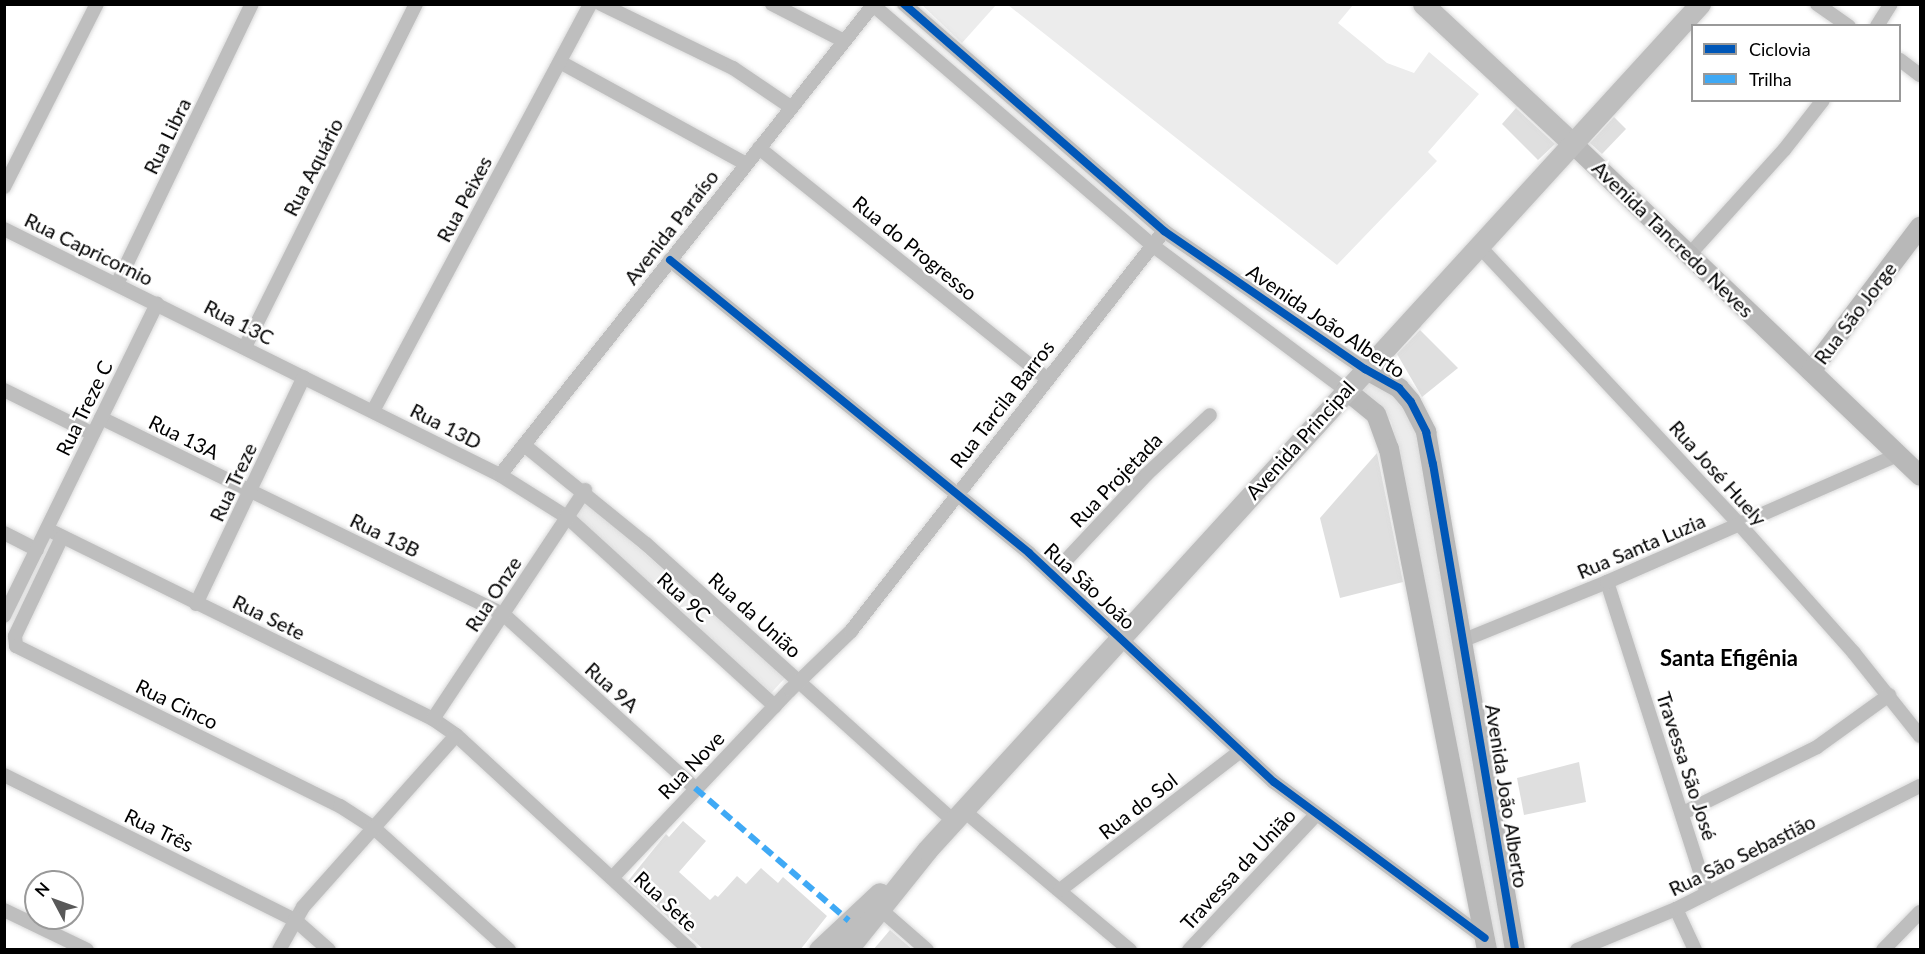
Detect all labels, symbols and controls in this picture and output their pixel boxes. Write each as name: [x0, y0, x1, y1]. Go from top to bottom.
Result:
legend: [1691, 24, 1901, 102]
text: Ciclovia: [1749, 38, 1811, 60]
text: Trilha: [1749, 68, 1792, 90]
street label: Rua Libra: [138, 94, 196, 178]
street label: Rua Aquário: [278, 114, 348, 220]
street label: Rua Peixes: [431, 152, 497, 246]
street label: Avenida Tancredo Neves: [1587, 156, 1759, 322]
street label: Avenida Paraíso: [619, 165, 723, 289]
street label: Rua do Progresso: [848, 191, 982, 305]
street label: Rua Capricornio: [21, 207, 157, 291]
street label: Rua São Jorge: [1808, 257, 1902, 369]
street label: Avenida João Alberto: [1242, 259, 1410, 383]
street label: Rua 13C: [200, 294, 278, 350]
street label: Rua Tarcila Barros: [945, 335, 1059, 473]
street label: Rua Treze C: [51, 356, 117, 460]
street label: Avenida Principal: [1241, 376, 1359, 504]
street label: Rua 13D: [406, 398, 486, 454]
street label: Rua 13A: [145, 410, 223, 464]
street label: Rua José Huely: [1664, 415, 1772, 531]
street label: Rua Projetada: [1065, 428, 1167, 532]
street label: Rua Treze: [204, 439, 262, 525]
street label: Rua 13B: [346, 508, 424, 562]
street label: Rua Santa Luzia: [1573, 508, 1709, 584]
street label: Rua São João: [1039, 538, 1141, 634]
street label: Rua Onze: [460, 552, 526, 636]
street label: Rua 9C: [652, 567, 716, 627]
street label: Rua da União: [704, 567, 806, 663]
street label: Rua Sete: [229, 589, 309, 645]
district label: Santa Efigênia: [1660, 645, 1798, 671]
street label: Rua 9A: [580, 657, 644, 717]
street label: Rua Cinco: [132, 674, 222, 734]
street label: Travessa São José: [1652, 688, 1722, 844]
street label: Avenida João Alberto: [1481, 702, 1533, 890]
street label: Rua Nove: [653, 726, 729, 804]
street label: Rua do Sol: [1094, 768, 1182, 844]
street label: Rua Três: [120, 803, 198, 857]
street label: Travessa da União: [1176, 803, 1300, 935]
street label: Rua São Sebastião: [1665, 809, 1819, 901]
street label: Rua Sete: [630, 866, 702, 936]
north arrow: [24, 870, 84, 930]
text: N: [30, 878, 53, 900]

